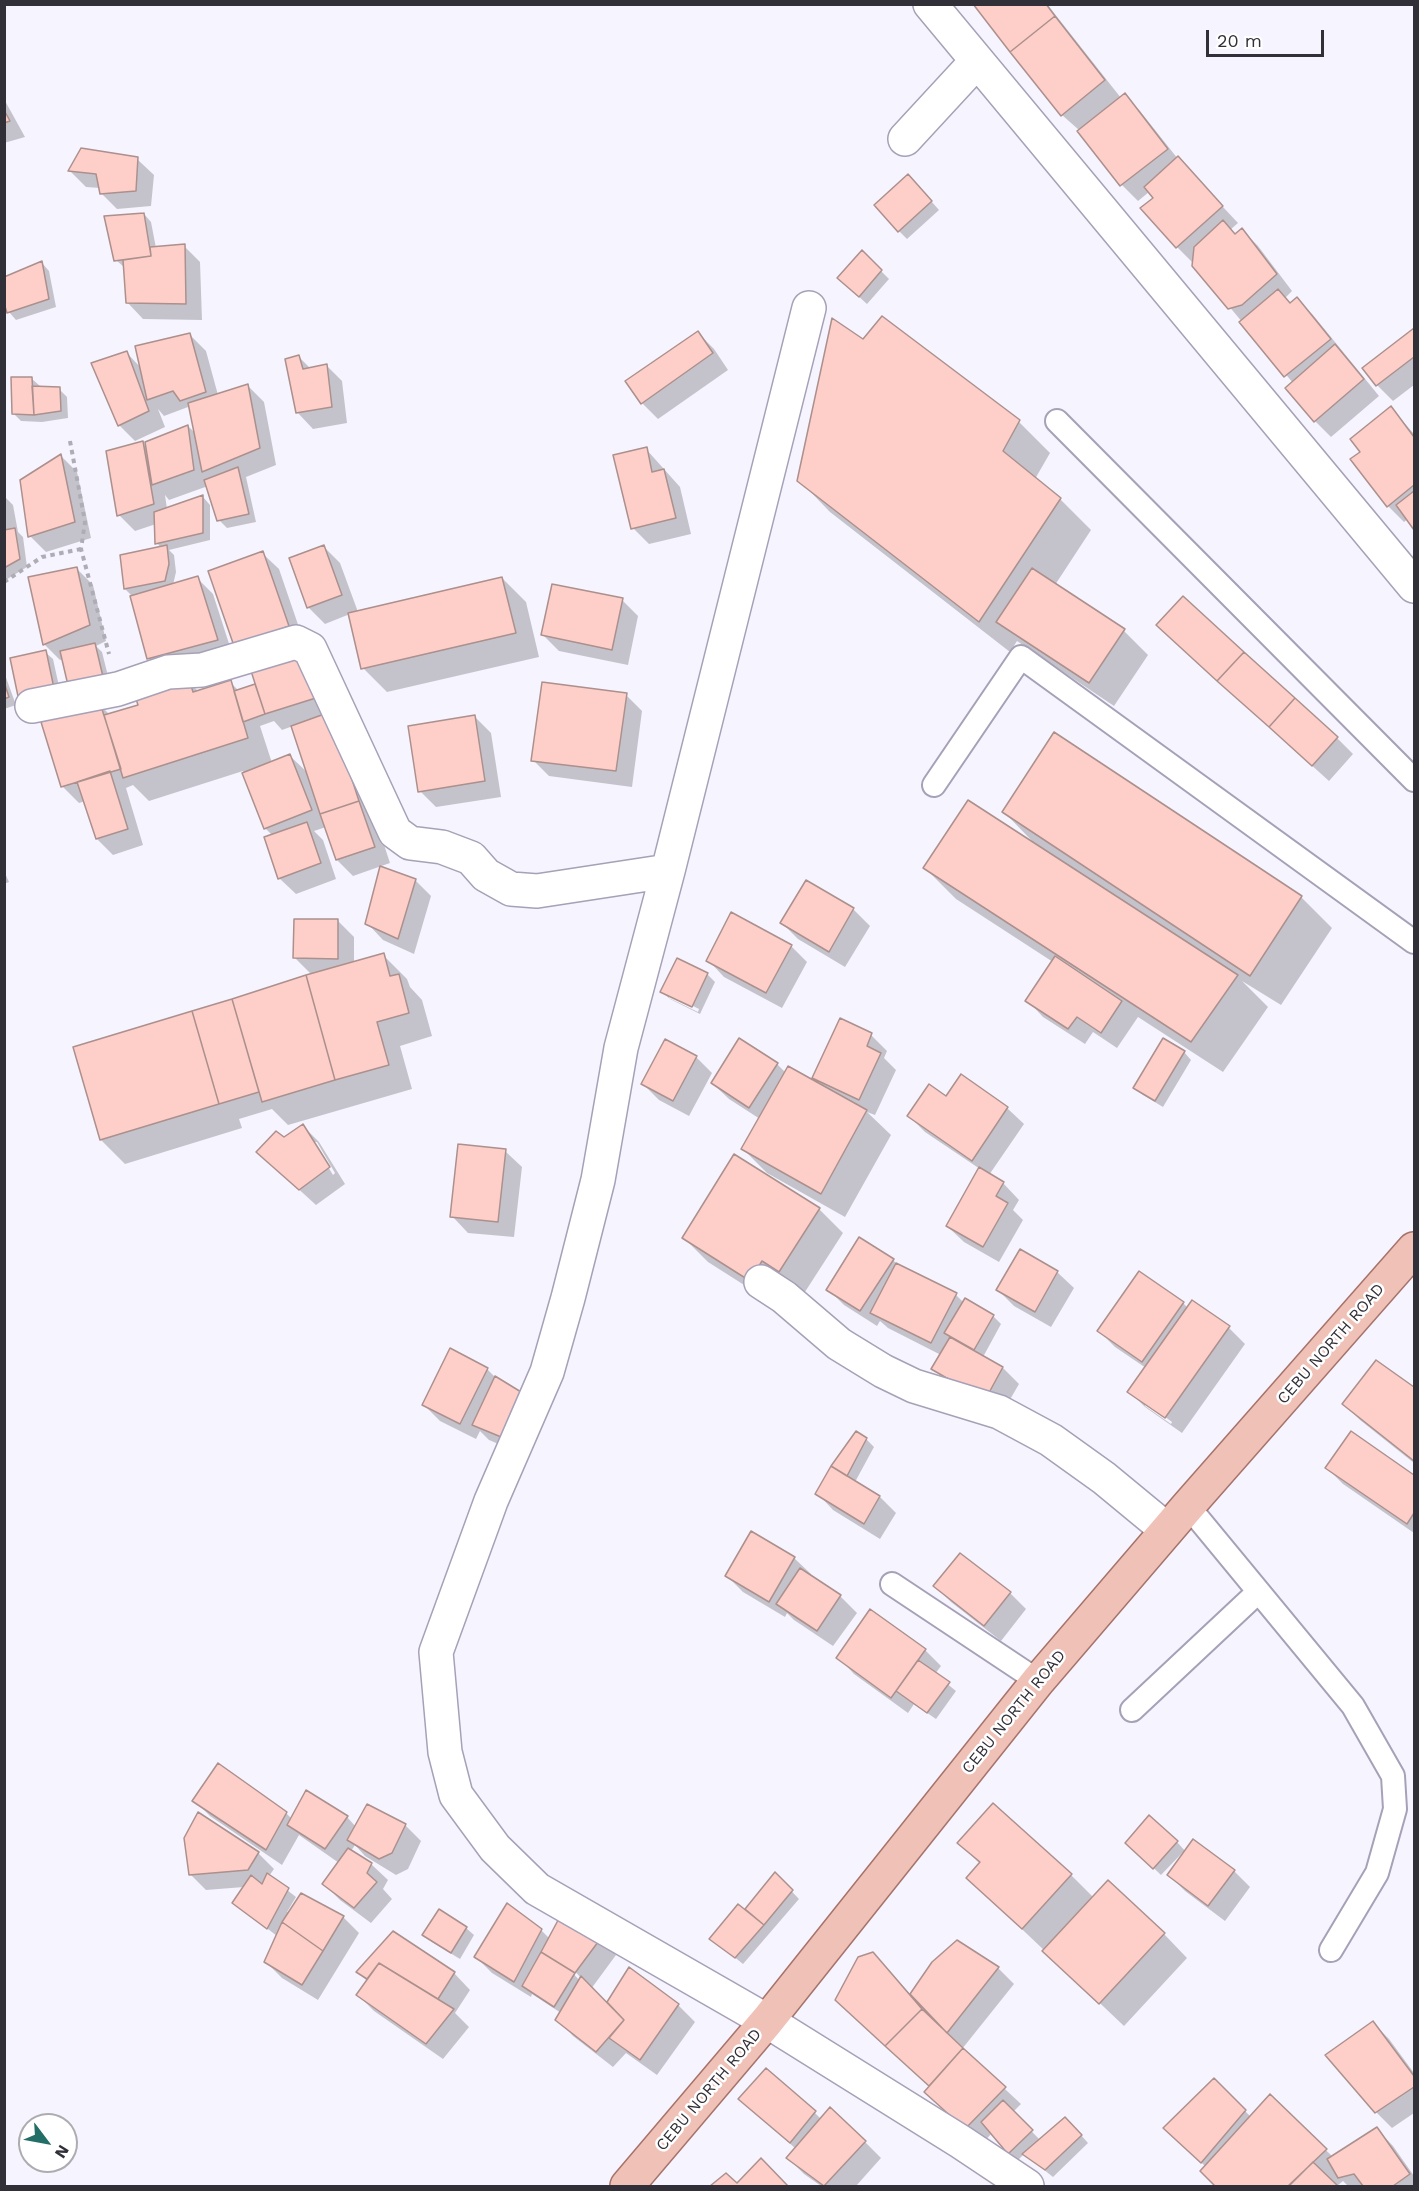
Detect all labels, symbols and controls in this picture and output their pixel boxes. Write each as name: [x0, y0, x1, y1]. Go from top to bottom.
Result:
scale bar: [1209, 18, 1328, 56]
text: 20 m: [1217, 30, 1262, 51]
street label: CEBU NORTH ROAD: [1273, 1280, 1389, 1408]
street label: CEBU NORTH ROAD: [958, 1646, 1070, 1778]
street label: CEBU NORTH ROAD: [652, 2025, 766, 2155]
north arrow: [18, 2113, 78, 2173]
text: N: [51, 2142, 73, 2162]

